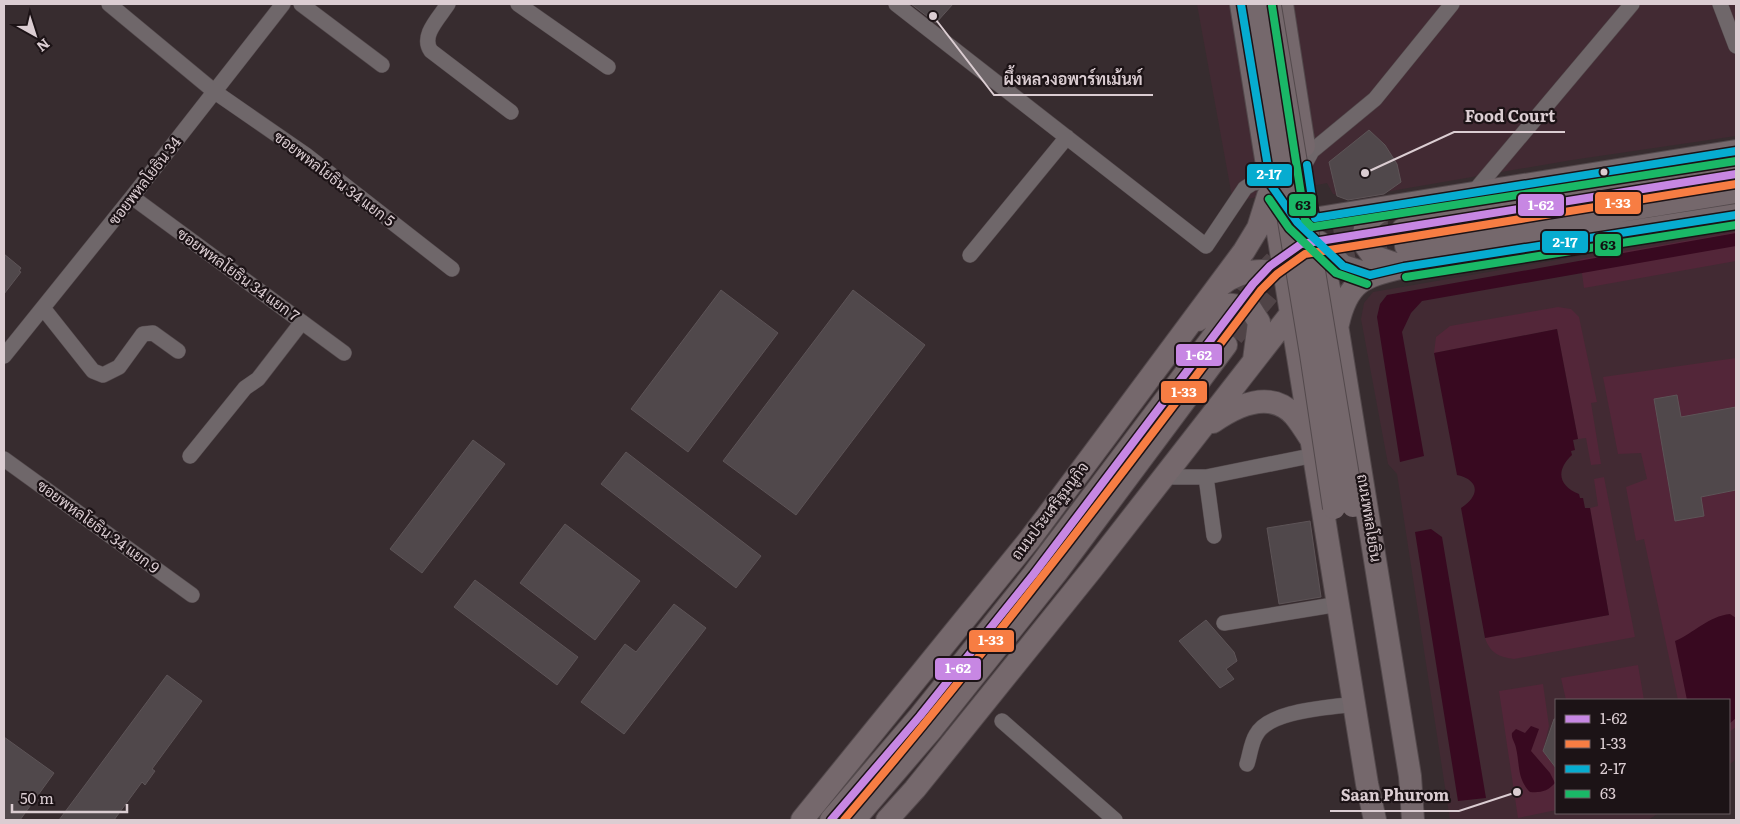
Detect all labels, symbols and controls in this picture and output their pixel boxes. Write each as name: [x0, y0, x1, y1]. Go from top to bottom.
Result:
north arrow: [10, 10, 60, 60]
text: N: [33, 34, 55, 58]
callout: ผึ้งหลวงอพาร์ทเม้นท์: [994, 64, 1153, 95]
text: ผึ้งหลวงอพาร์ทเม้นท์: [1003, 65, 1143, 90]
callout: Food Court: [1454, 101, 1565, 132]
text: Food Court: [1465, 103, 1555, 127]
street label: ซอยพหลโยธิน 34 แยก 5: [269, 125, 401, 231]
street label: ซอยพหลโยธิน 34: [102, 131, 186, 229]
line badge: 2-17: [1246, 163, 1293, 187]
text: 2-17: [1256, 163, 1282, 183]
unlabelled marker: [1599, 167, 1609, 177]
line badge: 1-33: [1594, 191, 1642, 215]
text: 1-33: [1605, 192, 1631, 212]
line badge: 63: [1288, 193, 1317, 217]
line badge: 1-62: [1517, 193, 1565, 217]
text: 63: [1295, 194, 1311, 214]
text: 1-62: [1528, 194, 1555, 214]
street label: ซอยพหลโยธิน 34 แยก 7: [173, 221, 305, 326]
line badge: 2-17: [1541, 230, 1589, 254]
text: 2-17: [1552, 231, 1578, 251]
line badge: 63: [1594, 233, 1622, 257]
text: 63: [1600, 234, 1616, 254]
line badge: 1-62: [1175, 343, 1223, 367]
text: 1-62: [1186, 344, 1213, 364]
line badge: 1-33: [1160, 380, 1208, 404]
text: 1-33: [1171, 381, 1197, 401]
street label: ถนนประเสริฐมนูกิจ: [1004, 456, 1093, 564]
street label: ถนนพหลโยธิน: [1352, 472, 1389, 563]
street label: ซอยพหลโยธิน 34 แยก 9: [33, 473, 165, 578]
line badge: 1-33: [968, 629, 1015, 653]
text: 1-33: [978, 629, 1004, 649]
line badge: 1-62: [934, 657, 982, 681]
text: 1-62: [945, 657, 972, 677]
legend: [1555, 699, 1730, 814]
text: 1-62: [1600, 706, 1627, 729]
text: 1-33: [1600, 731, 1626, 754]
text: 2-17: [1600, 756, 1627, 779]
callout: Saan Phurom: [1330, 780, 1459, 811]
text: 63: [1600, 781, 1616, 804]
scale bar: [12, 782, 128, 814]
text: Saan Phurom: [1341, 782, 1449, 806]
text: 50 m: [20, 786, 54, 809]

